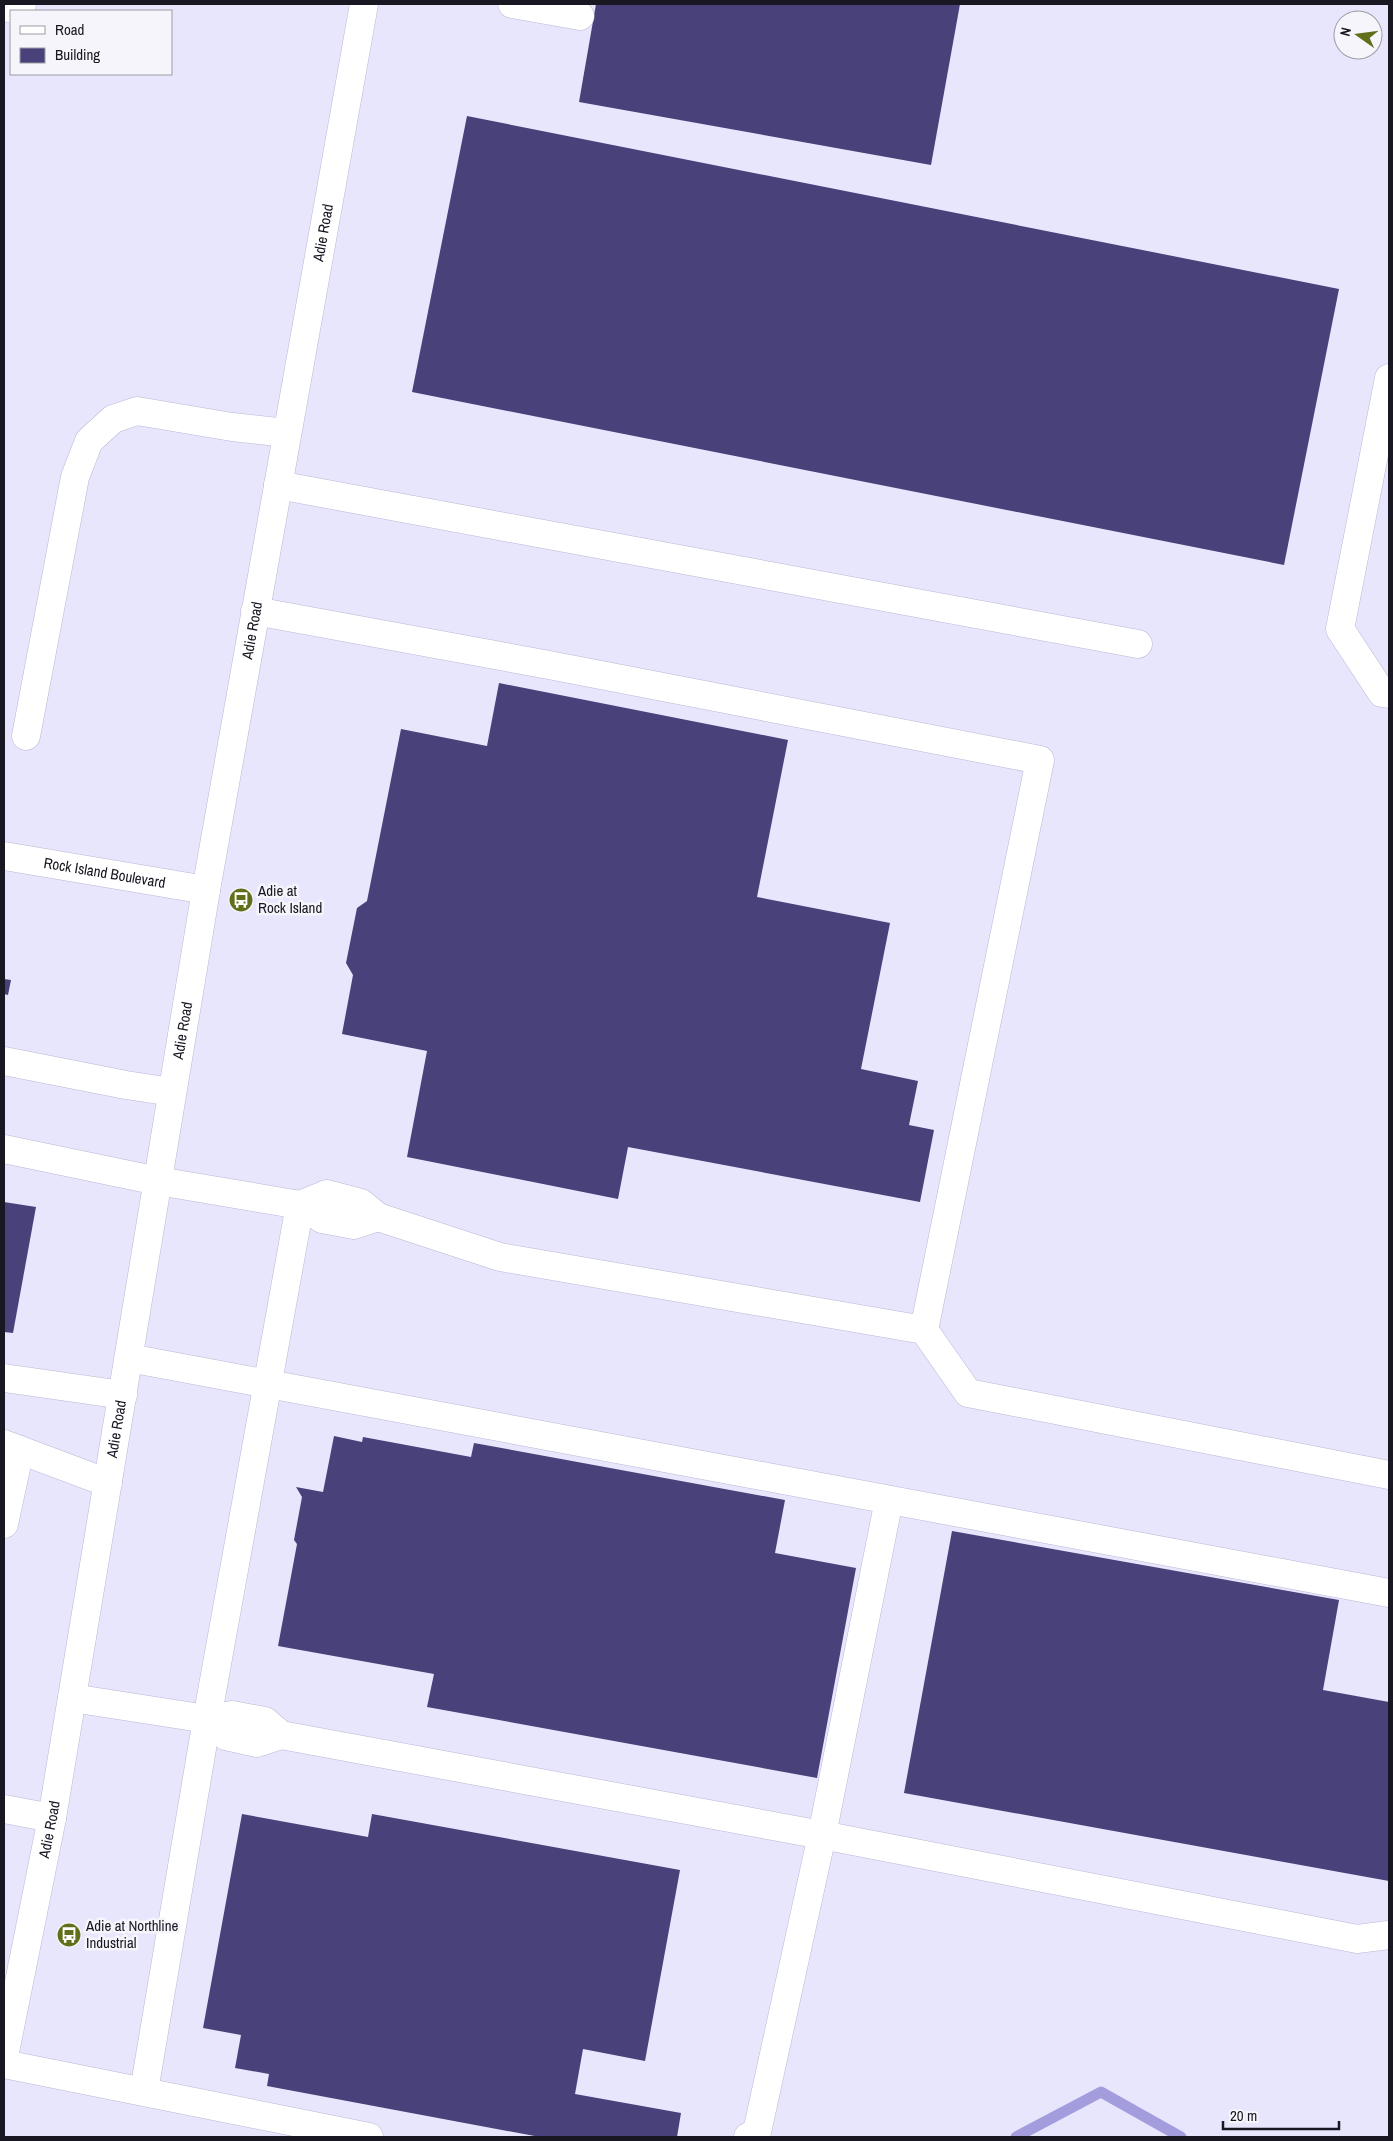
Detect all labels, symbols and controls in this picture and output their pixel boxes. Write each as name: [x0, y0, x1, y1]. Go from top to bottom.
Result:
legend: [10, 10, 172, 75]
north arrow: [1333, 10, 1383, 60]
text: Road: [55, 19, 84, 40]
text: N: [1336, 26, 1355, 38]
text: Building: [55, 44, 100, 65]
street label: Adie Road: [307, 202, 338, 264]
street label: Adie Road: [236, 600, 267, 662]
street label: Rock Island Boulevard: [42, 852, 167, 893]
place label: Adie at Rock Island: [257, 880, 322, 918]
bus stop icon: Adie at Rock Island: [228, 887, 254, 913]
street label: Adie Road: [167, 1000, 197, 1062]
street label: Adie Road: [101, 1399, 131, 1460]
street label: Adie Road: [33, 1799, 65, 1861]
place label: Adie at Northline Industrial: [85, 1915, 178, 1953]
bus stop icon: Adie at Northline Industrial: [56, 1922, 82, 1948]
scale bar: [1223, 2098, 1339, 2130]
text: 20 m: [1230, 2105, 1257, 2126]

